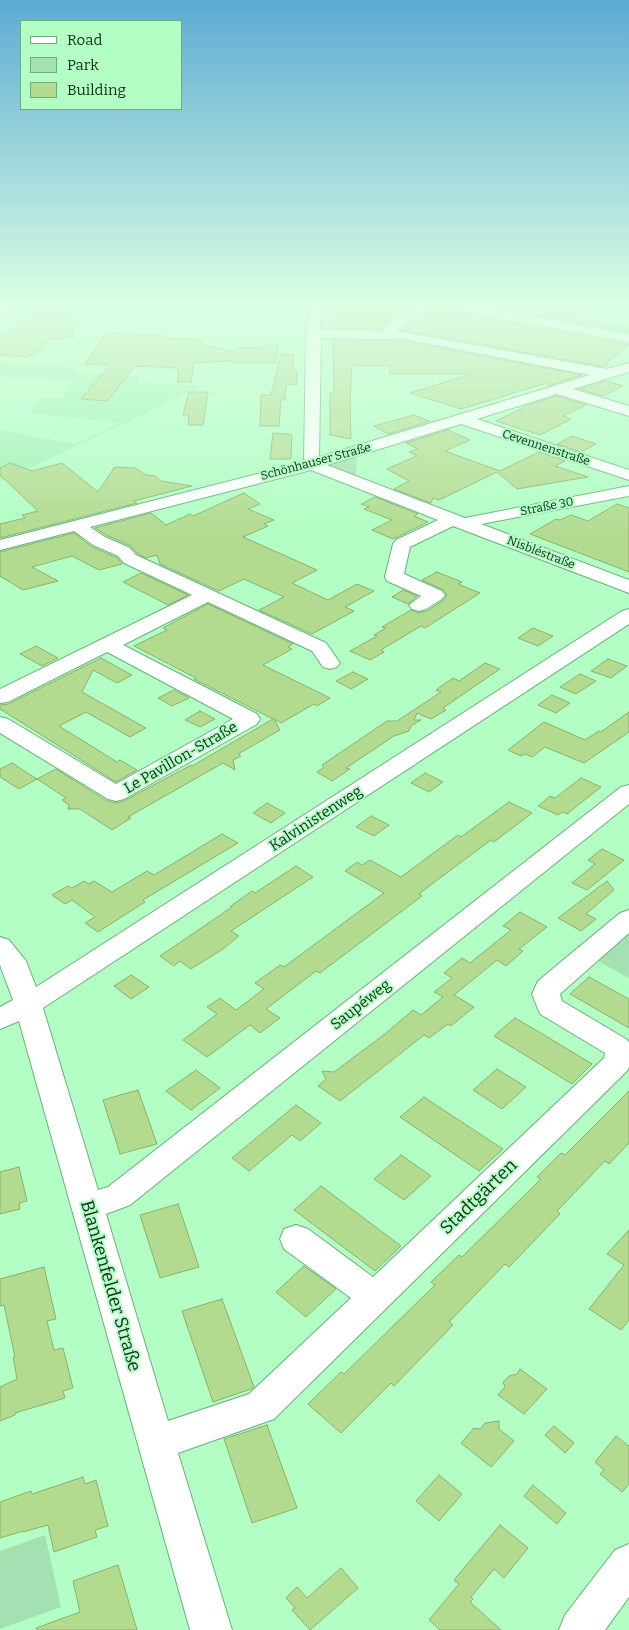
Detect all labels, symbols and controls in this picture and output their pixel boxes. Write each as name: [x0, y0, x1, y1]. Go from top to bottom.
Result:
legend: [20, 20, 182, 110]
text: Road: [67, 31, 102, 49]
text: Park: [67, 56, 99, 74]
text: Building: [67, 81, 126, 99]
street label: Cevennenstraße: [500, 427, 592, 469]
street label: Schönhauser Straße: [259, 440, 373, 484]
street label: Straße 30: [519, 495, 575, 519]
street label: Nisbléstraße: [505, 533, 577, 573]
street label: Le Pavillon-Straße: [121, 718, 241, 798]
street label: Kalvinistenweg: [266, 782, 366, 856]
street label: Saupéweg: [327, 976, 395, 1034]
street label: Stadtgärten: [436, 1155, 522, 1239]
street label: Blankenfelder Straße: [75, 1198, 145, 1374]

